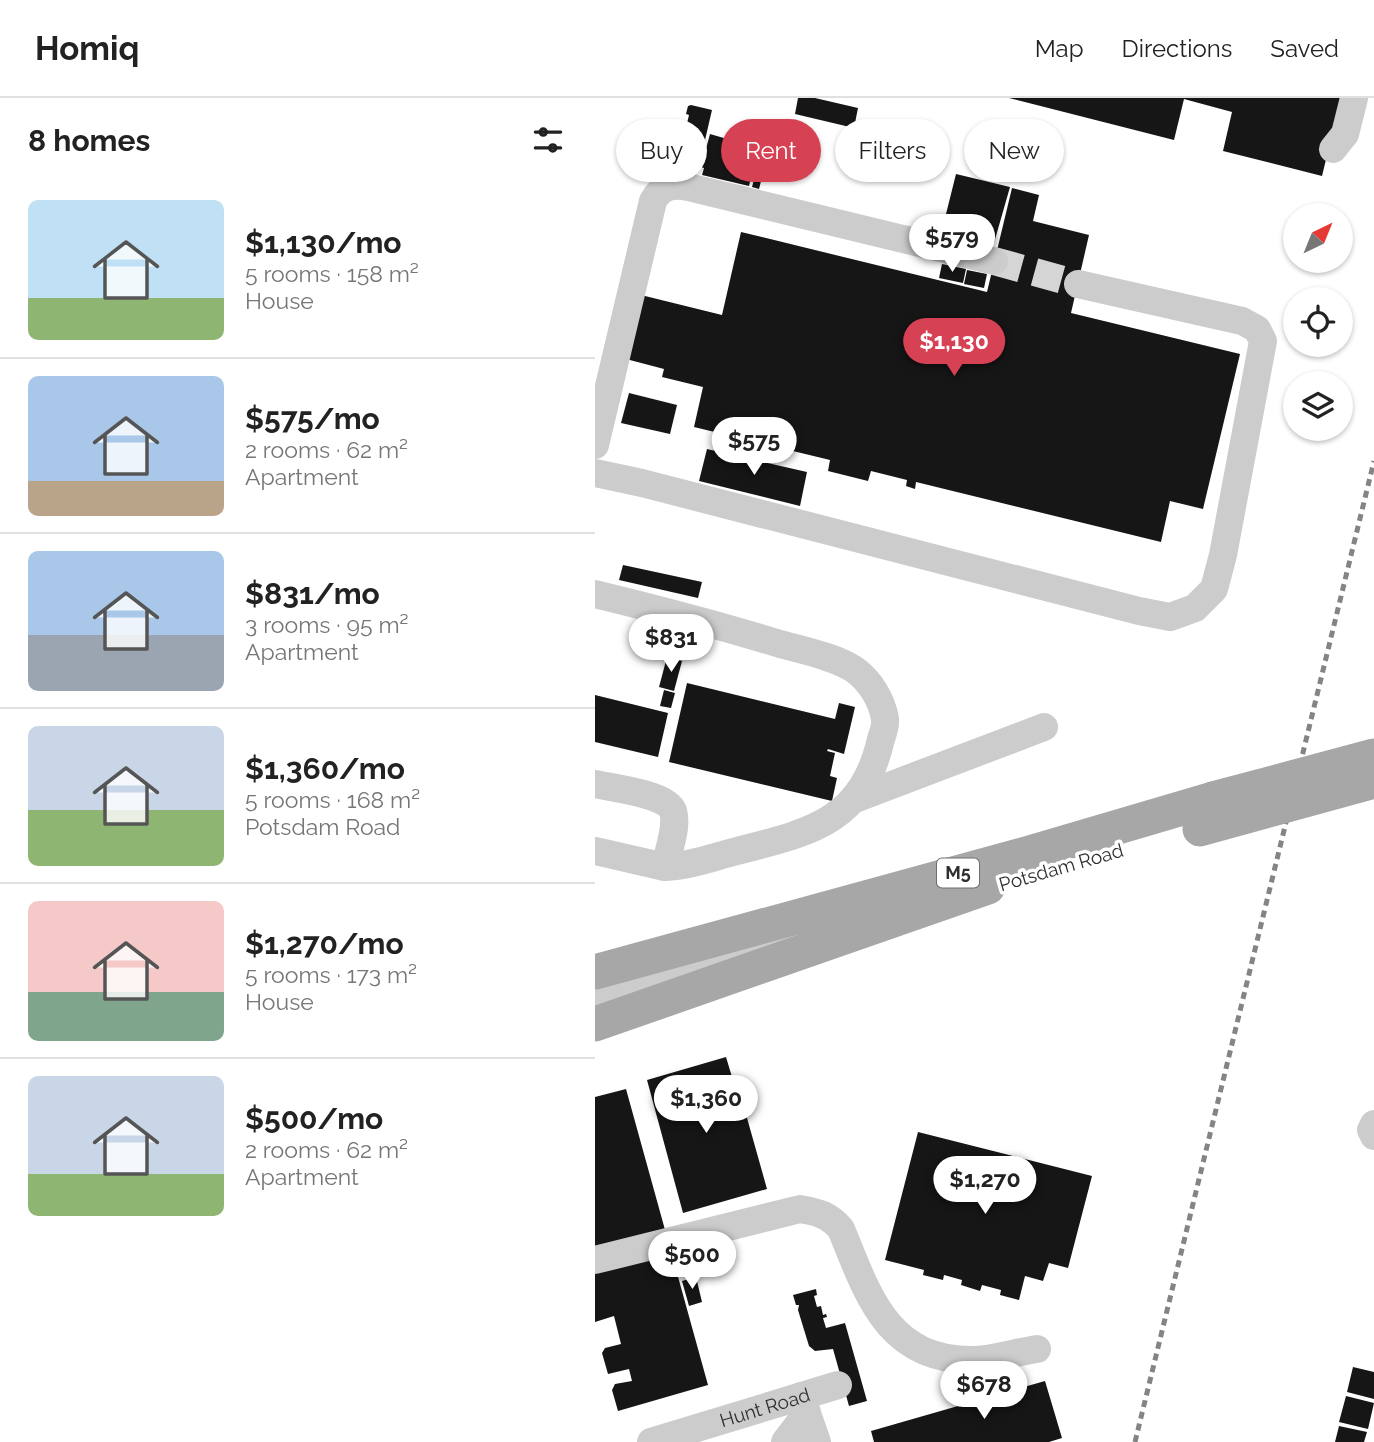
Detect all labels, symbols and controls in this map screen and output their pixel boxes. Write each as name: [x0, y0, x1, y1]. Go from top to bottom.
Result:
text: Homiq: [35, 29, 139, 68]
text: Map: [1035, 34, 1084, 63]
text: Directions: [1122, 34, 1232, 63]
text: Saved: [1270, 34, 1339, 63]
chip: Buy: [616, 119, 707, 182]
chip: Rent: [721, 119, 821, 182]
chip: Filters: [835, 119, 950, 182]
chip: New: [964, 119, 1064, 182]
icon: filters: [529, 121, 567, 159]
text: 8 homes: [28, 123, 150, 158]
north arrow: [1283, 203, 1353, 273]
map controls: [1283, 203, 1353, 441]
pin: $579: [911, 214, 993, 274]
text: $579: [925, 223, 979, 250]
text: $1,130/mo: [245, 225, 402, 260]
icon: home: [84, 228, 168, 312]
text: 5 rooms · 158 m²: [245, 260, 419, 287]
text: House: [245, 287, 314, 314]
button: locate: [1283, 287, 1353, 357]
pin: $1,130: [897, 318, 1011, 378]
text: $1,130: [919, 327, 989, 354]
button: layers: [1283, 371, 1353, 441]
text: $575/mo: [245, 401, 380, 436]
icon: home: [84, 404, 168, 488]
pin: $575: [713, 418, 795, 477]
text: $575: [728, 426, 780, 453]
text: 2 rooms · 62 m²: [245, 436, 408, 463]
text: Apartment: [245, 463, 359, 490]
text: $831/mo: [245, 576, 380, 611]
icon: home: [84, 579, 168, 663]
text: 3 rooms · 95 m²: [245, 611, 408, 638]
pin: $831: [630, 614, 712, 674]
text: $831: [645, 623, 697, 650]
text: Apartment: [245, 638, 359, 665]
text: $1,360/mo: [245, 751, 405, 786]
icon: home: [84, 754, 168, 838]
text: 5 rooms · 168 m²: [245, 786, 420, 813]
text: Potsdam Road: [245, 813, 400, 840]
street label: Potsdam Road: [996, 839, 1126, 895]
road number: M5: [937, 858, 979, 888]
text: $1,270/mo: [245, 926, 404, 961]
icon: home: [84, 929, 168, 1013]
text: 5 rooms · 173 m²: [245, 961, 417, 988]
text: House: [245, 988, 314, 1015]
pin: $1,360: [649, 1076, 763, 1135]
text: $1,360: [670, 1084, 742, 1111]
text: $500/mo: [245, 1101, 383, 1136]
icon: home: [84, 1104, 168, 1188]
text: 2 rooms · 62 m²: [245, 1136, 408, 1163]
pin: $1,270: [928, 1156, 1042, 1216]
text: Apartment: [245, 1163, 359, 1190]
text: $1,270: [949, 1165, 1021, 1192]
pin: $500: [651, 1232, 733, 1291]
text: $500: [664, 1240, 720, 1267]
pin: $678: [943, 1362, 1025, 1421]
text: $678: [956, 1370, 1012, 1397]
street label: Hunt Road: [717, 1383, 813, 1431]

